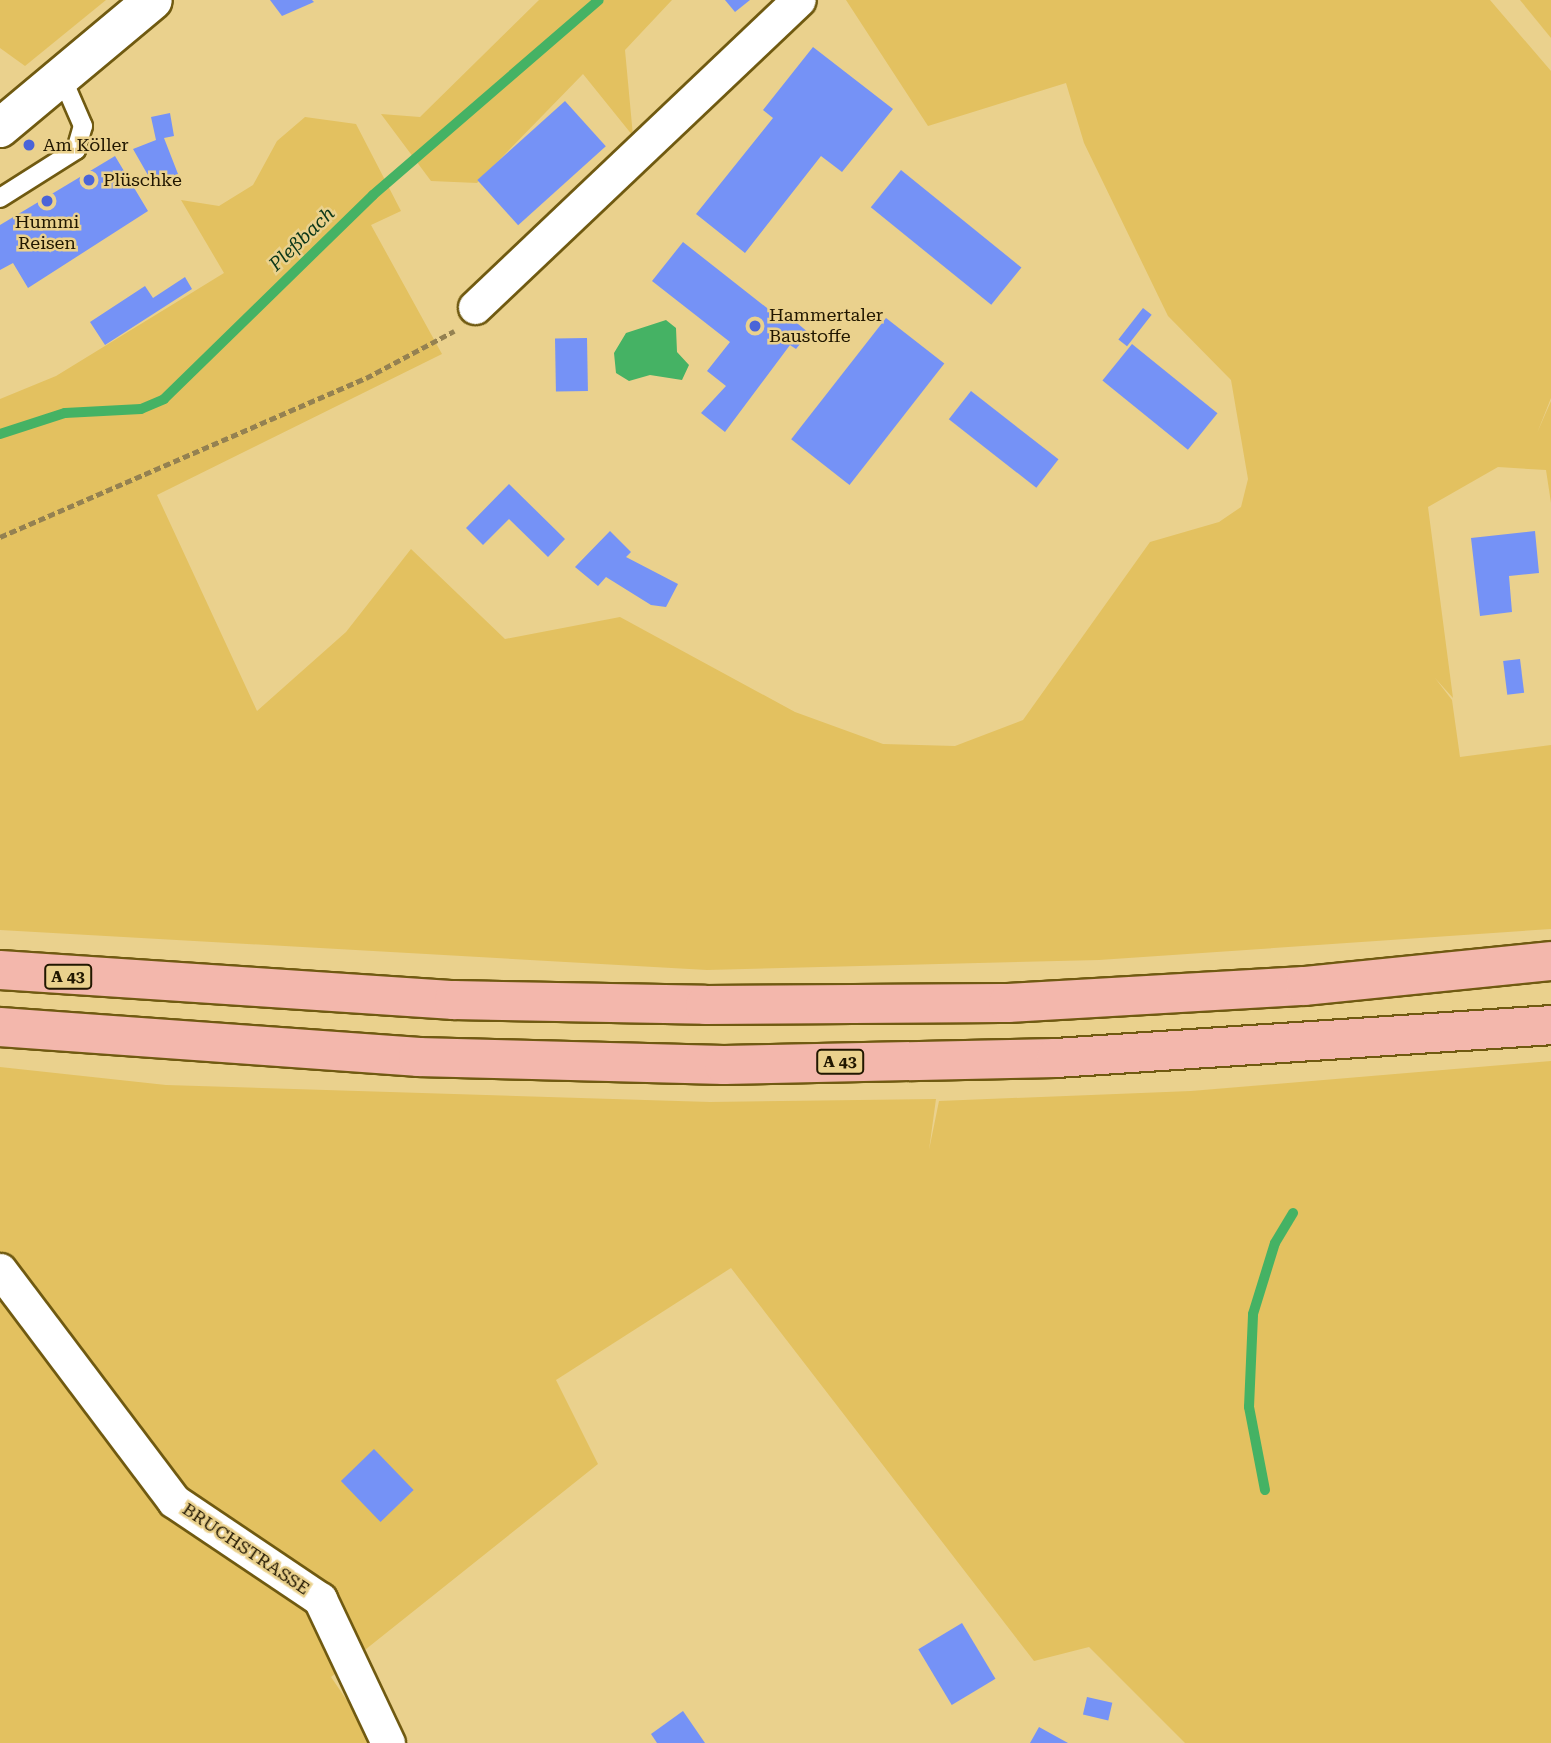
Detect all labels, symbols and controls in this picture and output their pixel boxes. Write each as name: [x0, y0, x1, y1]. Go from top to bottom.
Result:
place label: Am Köller: [43, 134, 129, 156]
marker: Am Köller: [21, 137, 37, 153]
place label: Plüschke: [103, 169, 182, 191]
marker: Plüschke: [81, 172, 97, 188]
marker: Hummi Reisen: [39, 193, 55, 209]
water label: Pleßbach: [264, 202, 340, 276]
place label: Hummi Reisen: [15, 212, 79, 255]
place label: Hammertaler Baustoffe: [769, 305, 883, 348]
marker: Hammertaler Baustoffe: [747, 318, 763, 334]
road number: A 43: [43, 965, 92, 990]
road number: A 43: [816, 1050, 864, 1074]
street label: BRUCHSTRASSE: [178, 1498, 314, 1600]

